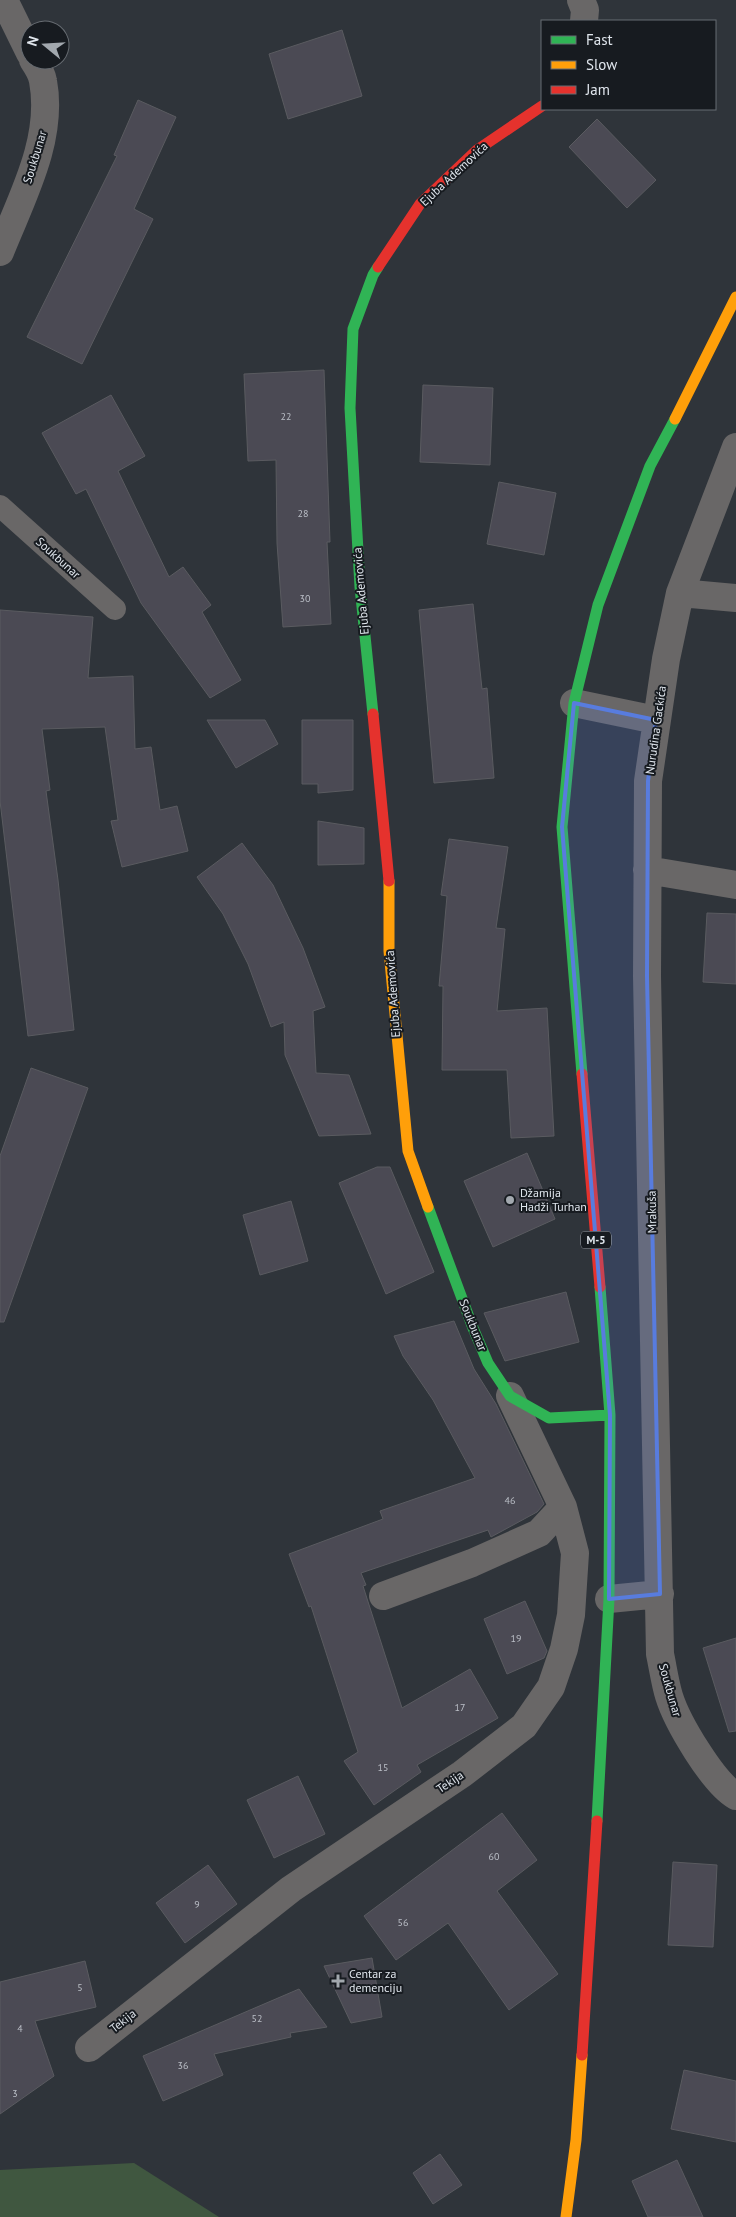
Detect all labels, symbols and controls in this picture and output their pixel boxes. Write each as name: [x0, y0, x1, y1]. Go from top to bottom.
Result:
north arrow: [20, 20, 70, 70]
legend: [541, 20, 716, 110]
text: Fast: [586, 30, 613, 49]
text: N: [23, 34, 43, 48]
text: Slow: [586, 55, 617, 74]
text: Jam: [585, 80, 610, 99]
street label: Soukbunar: [19, 129, 50, 185]
street label: Ejuba Ademovića: [417, 138, 491, 209]
house number: 22: [281, 410, 291, 423]
house number: 28: [298, 507, 308, 520]
street label: Soukbunar: [33, 534, 84, 581]
street label: Ejuba Ademovića: [349, 547, 372, 635]
house number: 30: [300, 592, 311, 605]
street label: Nurudina Gackića: [642, 685, 669, 775]
street label: Ejuba Ademovića: [382, 950, 403, 1038]
place label: Džamija Hadži Turhan: [520, 1185, 587, 1214]
street label: Mrakuša: [644, 1190, 659, 1234]
marker: Džamija Hadži Turhan: [504, 1194, 516, 1206]
road number: M-5: [581, 1232, 611, 1248]
street label: Soukbunar: [456, 1297, 491, 1353]
house number: 46: [505, 1494, 515, 1507]
house number: 19: [511, 1632, 521, 1645]
street label: Soukbunar: [656, 1662, 685, 1718]
house number: 17: [455, 1701, 465, 1714]
house number: 15: [378, 1761, 388, 1774]
street label: Tekija: [433, 1767, 466, 1796]
house number: 60: [489, 1850, 500, 1863]
house number: 9: [194, 1898, 200, 1911]
house number: 56: [398, 1916, 408, 1929]
place label: Centar za demenciju: [349, 1966, 402, 1995]
marker: Centar za demenciju: [331, 1974, 345, 1988]
house number: 5: [77, 1981, 83, 1994]
street label: Tekija: [107, 2006, 139, 2036]
house number: 52: [252, 2012, 262, 2025]
house number: 4: [17, 2022, 23, 2035]
house number: 36: [178, 2059, 188, 2072]
house number: 3: [12, 2087, 18, 2100]

